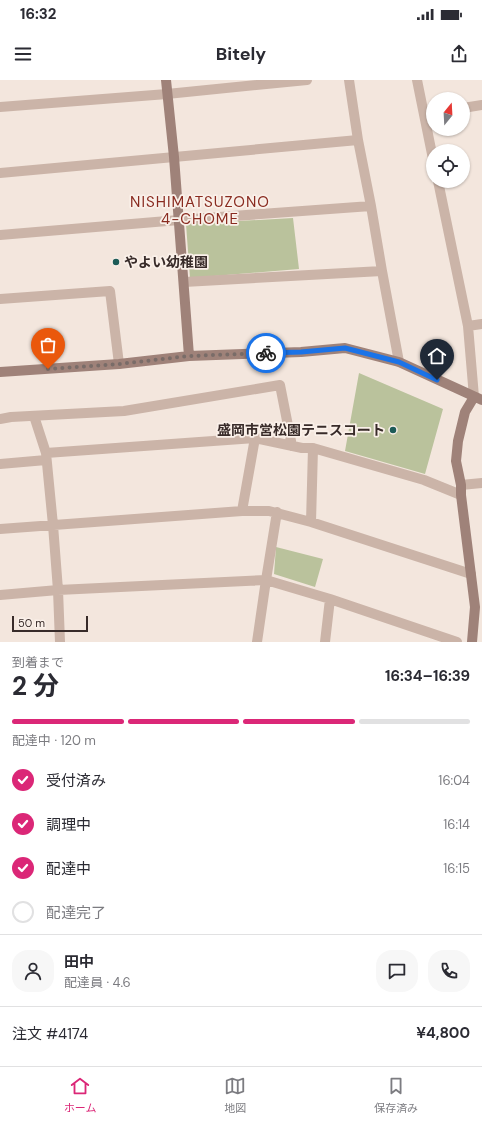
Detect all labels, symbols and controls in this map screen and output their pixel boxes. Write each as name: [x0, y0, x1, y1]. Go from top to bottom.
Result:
text: 16:32: [20, 4, 56, 24]
text: Bitely: [216, 42, 266, 66]
icon: menu: [12, 43, 34, 65]
icon: share: [448, 43, 470, 65]
north arrow: [426, 92, 470, 136]
map controls: [426, 92, 470, 188]
button: locate: [426, 144, 470, 188]
district label: NISHIMATSUZONO 4-CHOME: [130, 192, 270, 229]
place label: やよい幼稚園: [124, 253, 208, 271]
marker: やよい幼稚園: [111, 257, 121, 267]
pin: [31, 328, 65, 369]
courier: [246, 333, 286, 373]
icon: bag: [37, 334, 59, 356]
pin: [420, 339, 454, 380]
icon: bike: [255, 342, 277, 364]
icon: home: [426, 345, 448, 367]
place label: 盛岡市営松園テニスコート: [217, 421, 385, 439]
marker: 盛岡市営松園テニスコート: [388, 425, 398, 435]
scale bar: [12, 614, 88, 633]
text: 50 m: [18, 616, 45, 630]
text: 到着まで: [12, 654, 64, 671]
text: 16:34–16:39: [385, 666, 470, 686]
text: 2 分: [12, 669, 59, 703]
text: 配達中 · 120 m: [12, 732, 96, 749]
icon: check: [12, 769, 34, 791]
text: 受付済み: [46, 771, 106, 791]
text: 16:04: [438, 772, 470, 789]
icon: check: [12, 813, 34, 835]
text: 調理中: [46, 815, 91, 835]
text: 16:14: [443, 816, 470, 833]
icon: check: [12, 857, 34, 879]
text: 配達中: [46, 859, 91, 879]
text: 16:15: [443, 860, 470, 877]
text: 配達完了: [46, 903, 106, 923]
button: person: [12, 950, 54, 992]
button: chat: [376, 950, 418, 992]
button: phone: [428, 950, 470, 992]
text: 田中: [64, 952, 94, 972]
text: 配達員 · 4.6: [64, 974, 131, 991]
text: ¥4,800: [416, 1023, 470, 1043]
text: 注文 #4174: [12, 1024, 88, 1044]
tab: ホーム: [64, 1075, 97, 1115]
tab: 地図: [224, 1075, 246, 1115]
tab: 保存済み: [374, 1075, 418, 1115]

